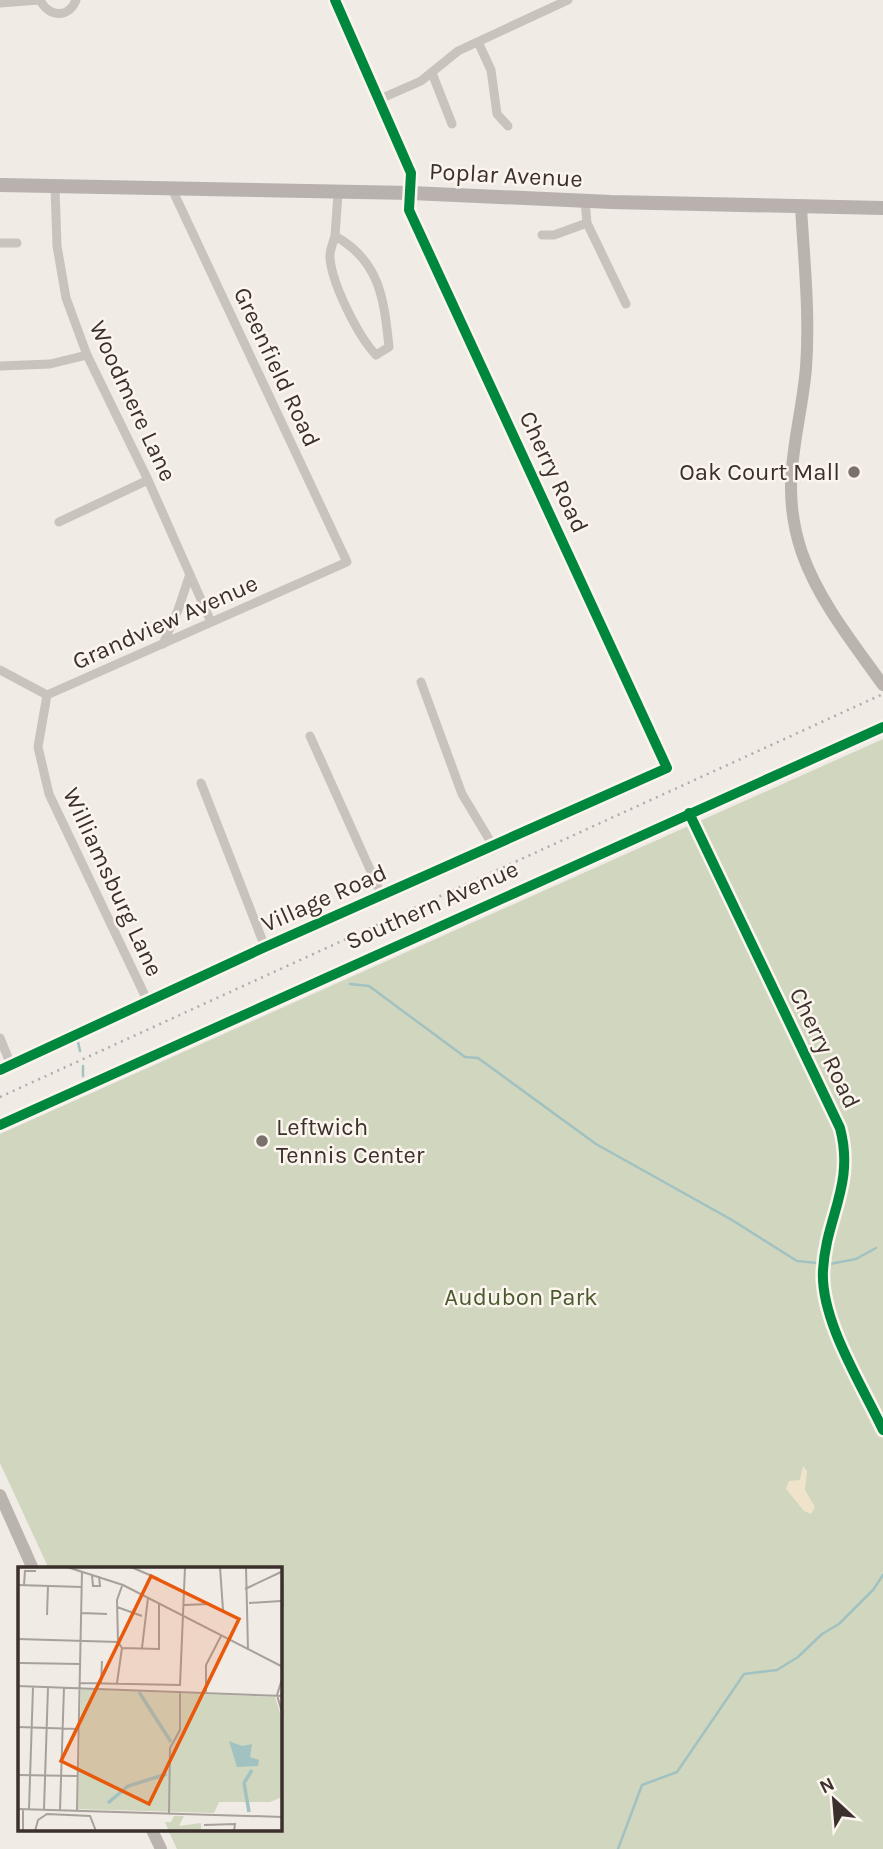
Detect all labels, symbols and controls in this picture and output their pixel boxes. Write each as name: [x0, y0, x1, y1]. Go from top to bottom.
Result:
street label: Poplar Avenue: [429, 157, 583, 193]
street label: Greenfield Road: [228, 283, 326, 451]
street label: Woodmere Lane: [84, 316, 182, 486]
street label: Cherry Road: [514, 407, 594, 537]
place label: Oak Court Mall: [679, 458, 840, 486]
marker: Oak Court Mall: [846, 464, 862, 480]
street label: Grandview Avenue: [68, 569, 262, 675]
street label: Williamsburg Lane: [57, 783, 169, 981]
street label: Southern Avenue: [341, 854, 523, 956]
street label: Village Road: [257, 858, 391, 938]
street label: Cherry Road: [784, 983, 866, 1113]
place label: Leftwich Tennis Center: [276, 1113, 425, 1169]
marker: Leftwich Tennis Center: [254, 1133, 270, 1149]
park label: Audubon Park: [444, 1283, 598, 1311]
inset map: [18, 1567, 282, 1832]
north arrow: [799, 1765, 869, 1835]
text: N: [816, 1773, 838, 1798]

